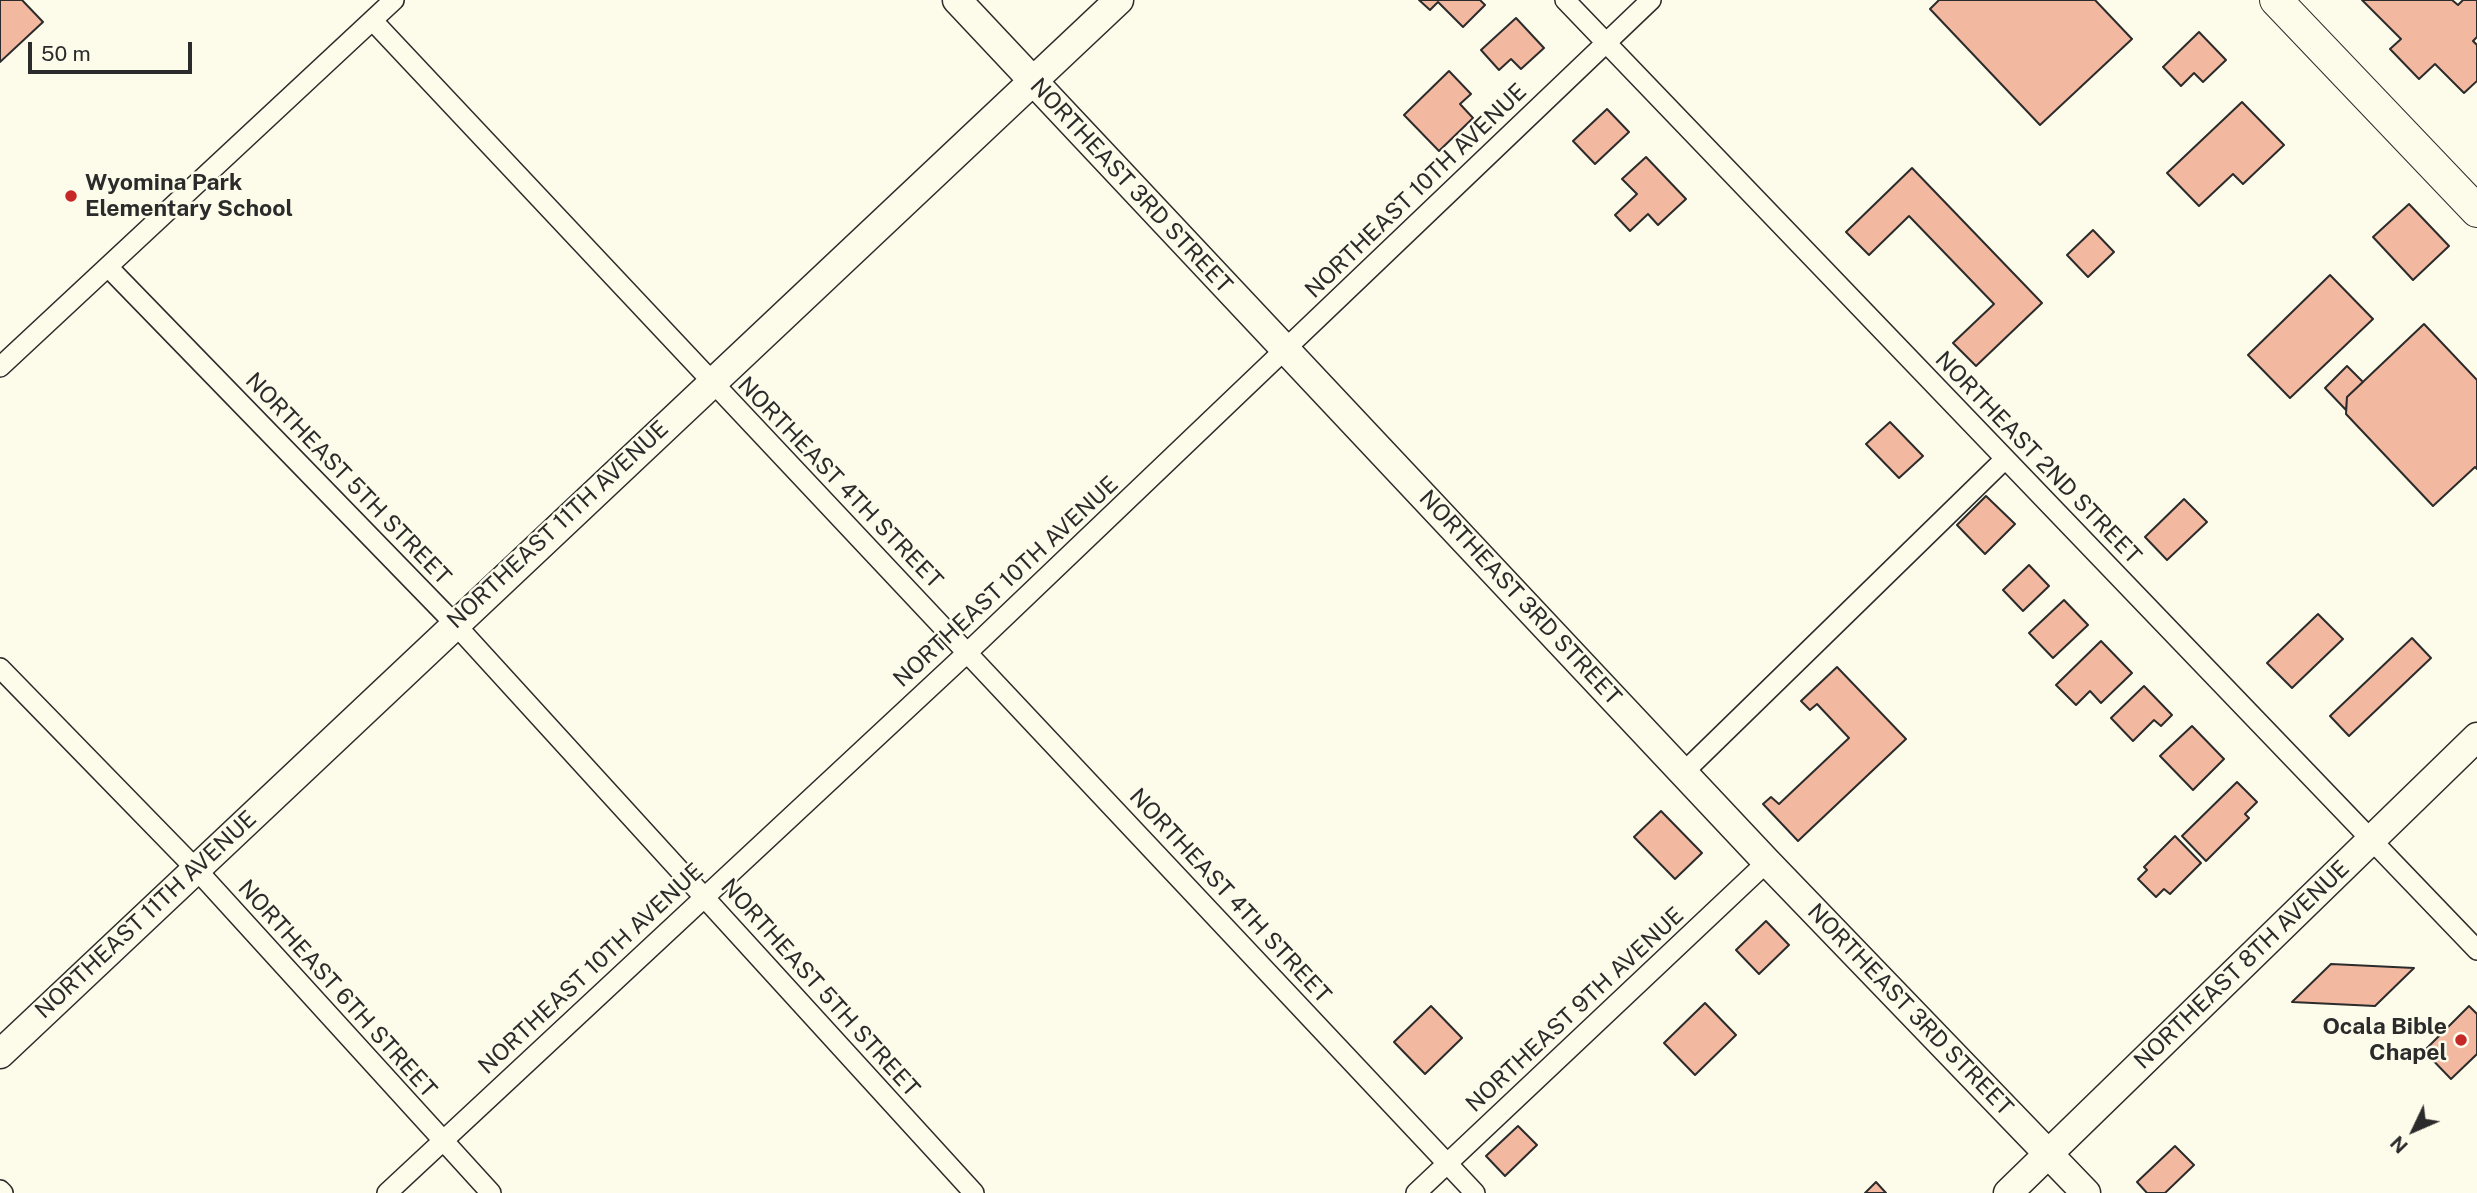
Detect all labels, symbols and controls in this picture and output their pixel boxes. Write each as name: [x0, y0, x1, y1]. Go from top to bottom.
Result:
scale bar: [32, 28, 196, 72]
text: 50 m: [41, 41, 91, 66]
street label: NORTHEAST 3RD STREET: [1024, 73, 1238, 299]
street label: NORTHEAST 10TH AVENUE: [1300, 78, 1532, 304]
place label: Wyomina Park Elementary School: [85, 169, 293, 223]
marker: Wyomina Park Elementary School: [63, 188, 79, 204]
street label: NORTHEAST 2ND STREET: [1929, 346, 2147, 570]
street label: NORTHEAST 5TH STREET: [240, 367, 456, 591]
street label: NORTHEAST 4TH STREET: [732, 372, 948, 594]
street label: NORTHEAST 11TH AVENUE: [442, 415, 674, 635]
street label: NORTHEAST 10TH AVENUE: [888, 471, 1124, 693]
street label: NORTHEAST 3RD STREET: [1413, 485, 1627, 711]
street label: NORTHEAST 4TH STREET: [1123, 783, 1337, 1009]
street label: NORTHEAST 11TH AVENUE: [30, 805, 262, 1025]
street label: NORTHEAST 8TH AVENUE: [2129, 855, 2355, 1075]
street label: NORTHEAST 10TH AVENUE: [473, 858, 709, 1080]
street label: NORTHEAST 5TH STREET: [715, 873, 925, 1103]
street label: NORTHEAST 6TH STREET: [232, 874, 442, 1104]
street label: NORTHEAST 3RD STREET: [1802, 898, 2018, 1122]
street label: NORTHEAST 9TH AVENUE: [1460, 902, 1690, 1118]
place label: Ocala Bible Chapel: [2323, 1013, 2447, 1067]
marker: Ocala Bible Chapel: [2453, 1032, 2469, 1048]
north arrow: [2379, 1095, 2449, 1165]
text: N: [2386, 1132, 2412, 1158]

